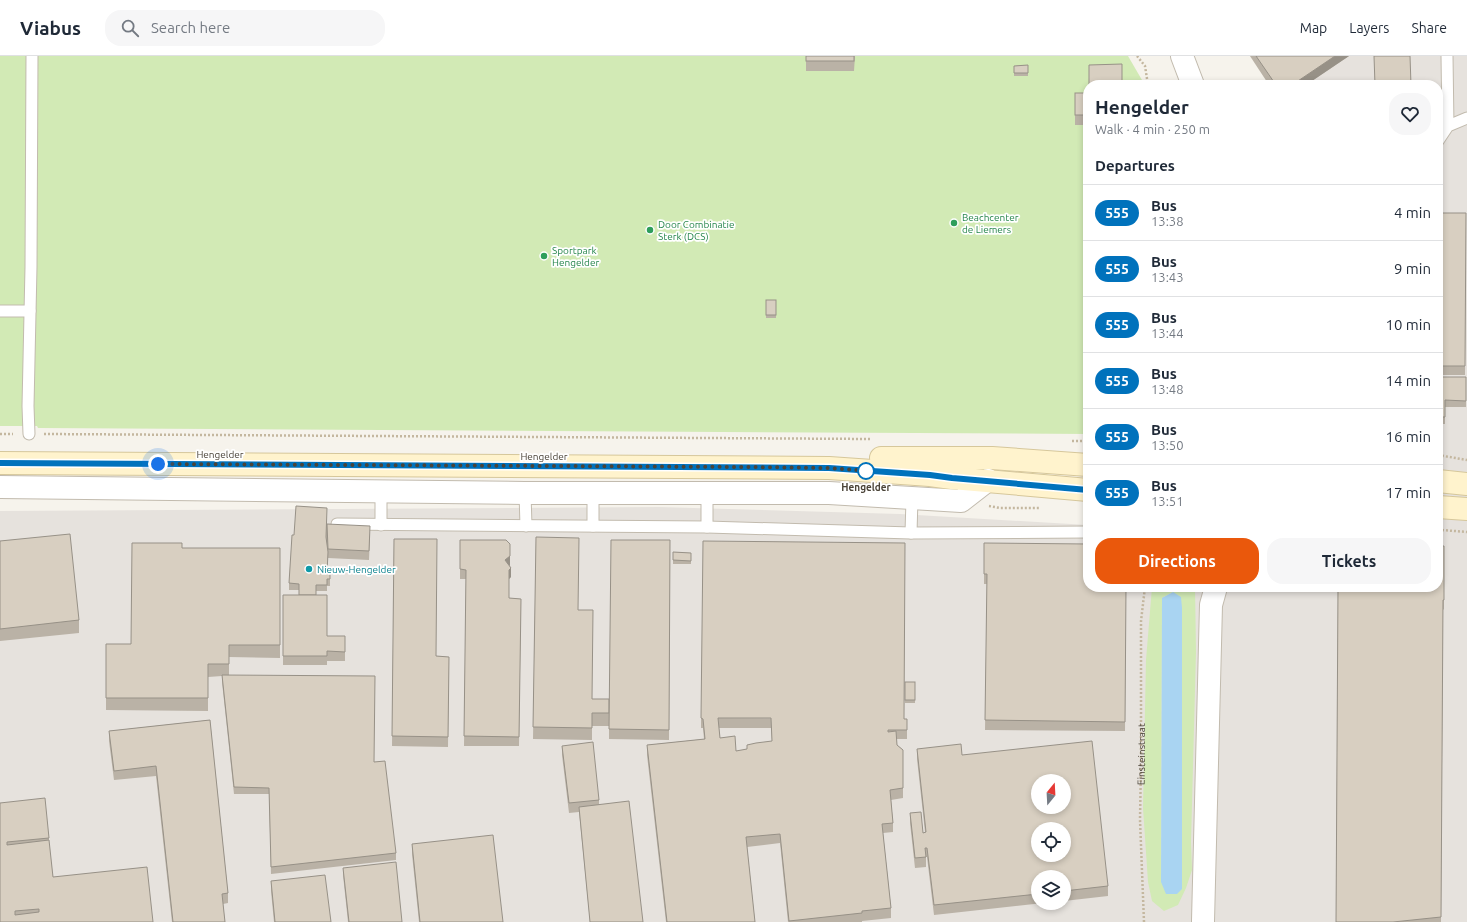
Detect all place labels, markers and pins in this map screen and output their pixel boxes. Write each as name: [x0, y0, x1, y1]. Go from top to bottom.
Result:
place label: Beachcenter de Liemers: [962, 212, 1019, 235]
marker: Beachcenter de Liemers: [949, 218, 959, 228]
place label: Door Combinatie Sterk (DCS): [658, 219, 734, 242]
marker: Door Combinatie Sterk (DCS): [645, 225, 655, 235]
place label: Sportpark Hengelder: [552, 245, 599, 268]
marker: Sportpark Hengelder: [539, 251, 549, 261]
marker: Hengelder: [857, 462, 875, 480]
place label: Hengelder: [841, 482, 892, 493]
marker: Nieuw-Hengelder: [304, 564, 314, 574]
place label: Nieuw-Hengelder: [317, 564, 396, 575]

